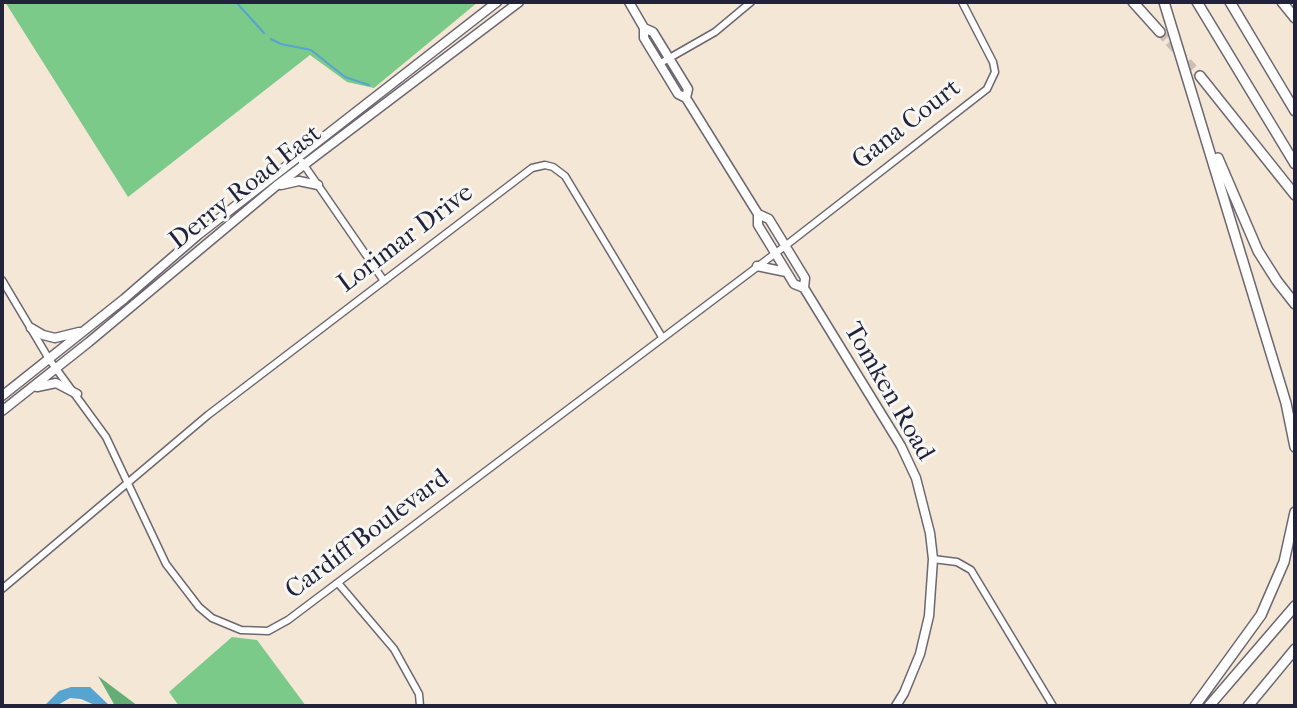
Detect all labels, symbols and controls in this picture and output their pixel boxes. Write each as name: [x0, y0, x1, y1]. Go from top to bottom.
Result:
street label: Gana Court: [847, 73, 967, 177]
street label: Derry Road East: [164, 119, 328, 257]
street label: Lorimar Drive: [332, 178, 480, 300]
street label: Tomken Road: [836, 317, 940, 467]
street label: Cardiff Boulevard: [280, 463, 456, 607]

